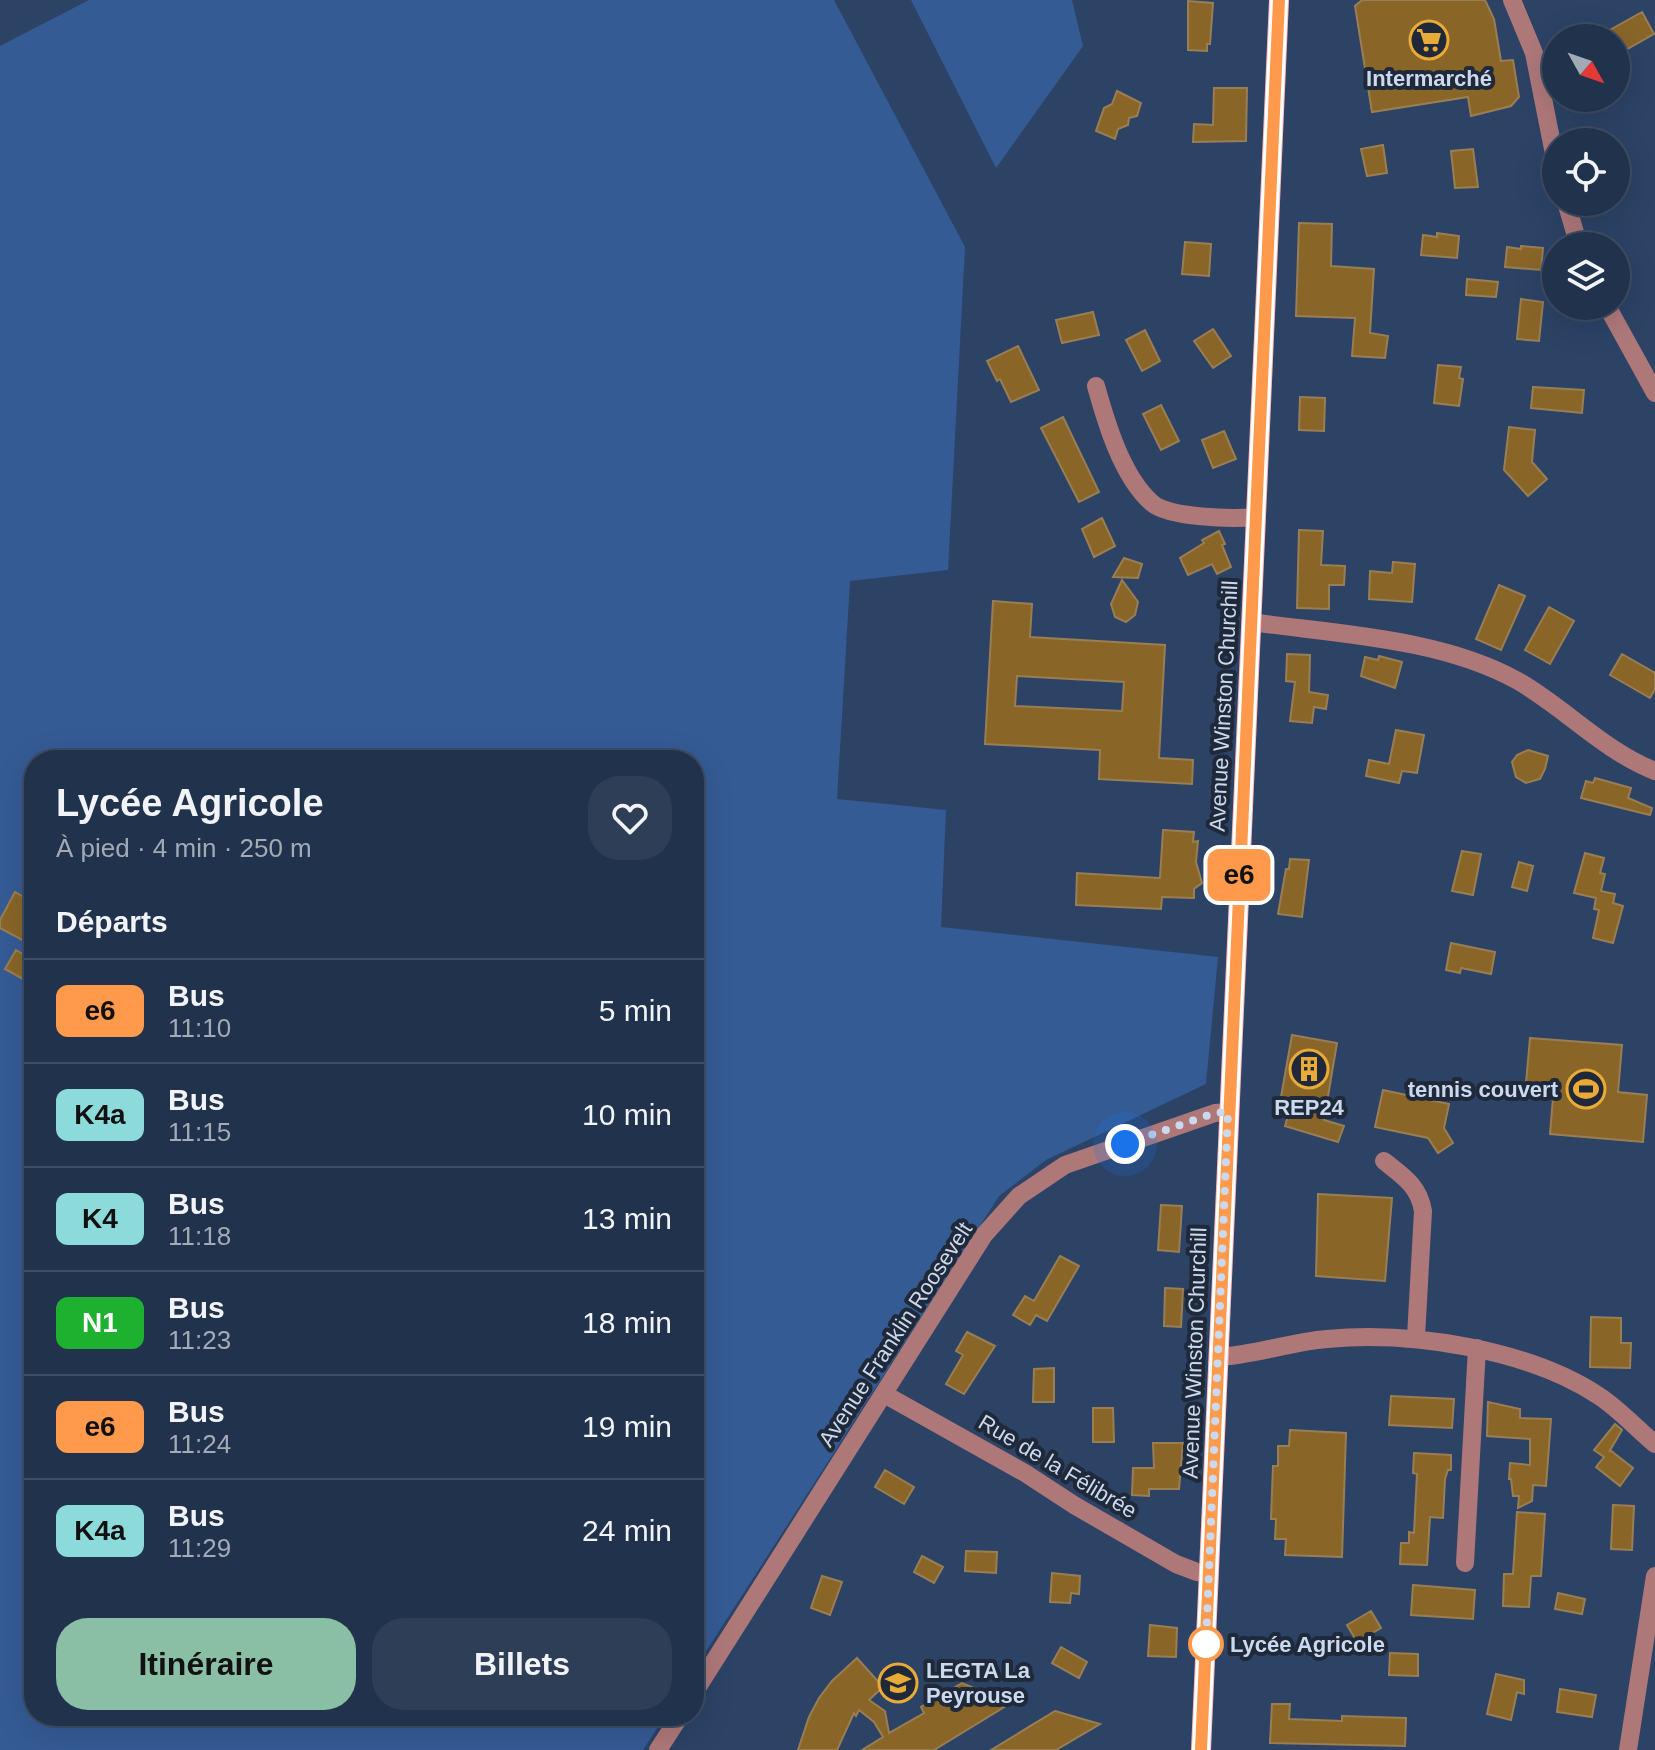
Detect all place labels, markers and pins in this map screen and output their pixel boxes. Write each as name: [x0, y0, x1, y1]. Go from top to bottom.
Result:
supermarket icon: Intermarché: [1408, 19, 1450, 61]
place label: Intermarché: [1366, 66, 1492, 91]
building icon: REP24: [1288, 1048, 1330, 1090]
sports icon: tennis couvert: [1565, 1068, 1607, 1110]
place label: tennis couvert: [1408, 1077, 1559, 1102]
place label: REP24: [1274, 1095, 1345, 1120]
marker: Lycée Agricole: [1189, 1627, 1223, 1661]
place label: Lycée Agricole: [1230, 1632, 1385, 1657]
place label: LEGTA La Peyrouse: [926, 1658, 1031, 1708]
school or university icon: LEGTA La Peyrouse: [877, 1662, 919, 1704]

